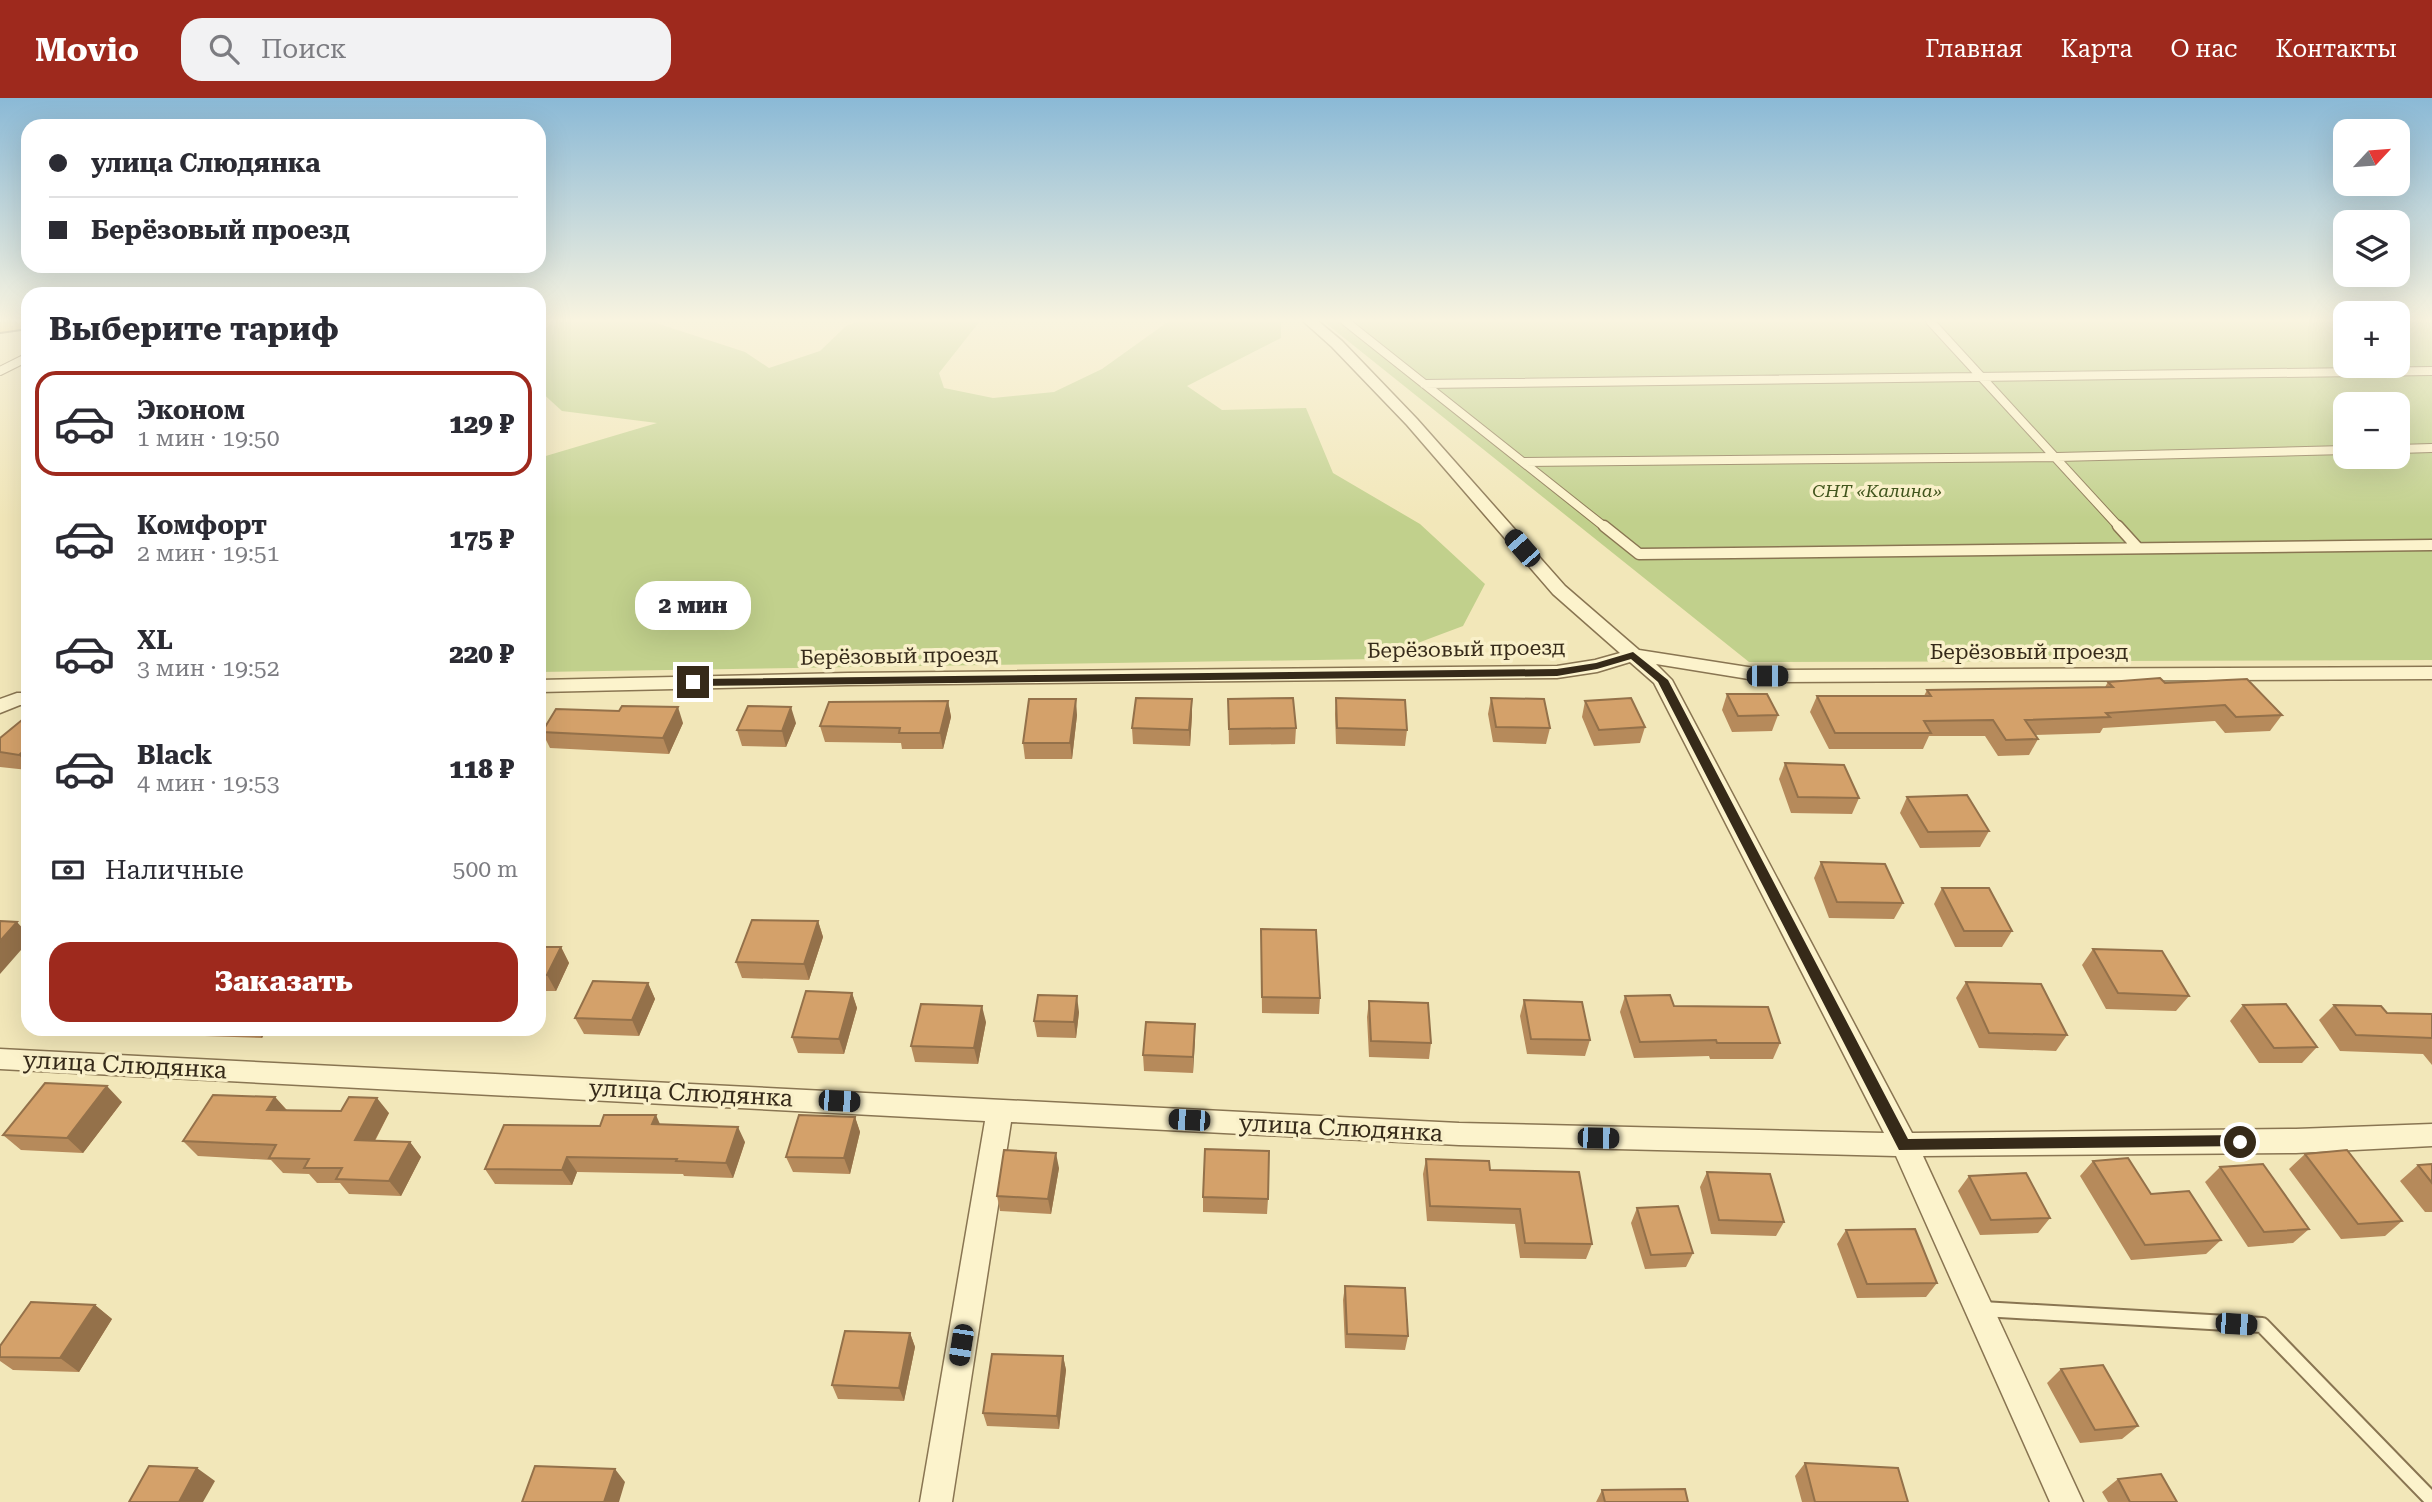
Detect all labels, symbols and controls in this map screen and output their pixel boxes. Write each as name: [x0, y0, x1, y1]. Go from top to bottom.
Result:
search box: [181, 18, 671, 81]
text: Movio: [35, 30, 139, 69]
icon: search: [205, 30, 243, 68]
text: Поиск: [261, 34, 347, 64]
text: Главная: [1925, 35, 2023, 63]
text: Карта: [2061, 35, 2132, 63]
text: О нас: [2170, 35, 2237, 63]
text: Контакты: [2275, 35, 2397, 63]
north arrow: [2333, 119, 2410, 196]
map controls: [2333, 119, 2410, 469]
text: улица Слюдянка: [91, 148, 321, 178]
button: layers: [2333, 210, 2410, 287]
text: Берёзовый проезд: [91, 215, 350, 245]
button: +: [2333, 301, 2410, 378]
text: Выберите тариф: [49, 310, 339, 348]
icon: car: [53, 392, 116, 455]
button: −: [2333, 392, 2410, 469]
text: Эконом: [137, 395, 245, 425]
text: 129 ₽: [449, 409, 514, 439]
text: 1 мин · 19:50: [137, 425, 280, 452]
park label: СНТ «Калина»: [1812, 480, 1942, 501]
icon: car: [53, 507, 116, 570]
text: Комфорт: [137, 510, 267, 540]
text: 175 ₽: [449, 524, 514, 554]
car: [1501, 525, 1544, 571]
text: 2 мин · 19:51: [137, 540, 280, 567]
callout: 2 мин: [635, 580, 751, 630]
text: 2 мин: [658, 592, 728, 619]
icon: car: [53, 622, 116, 685]
text: XL: [137, 625, 173, 655]
street label: Берёзовый проезд: [1367, 635, 1565, 663]
text: 220 ₽: [449, 639, 514, 669]
street label: Берёзовый проезд: [1930, 640, 2128, 664]
street label: Берёзовый проезд: [800, 642, 998, 670]
text: 3 мин · 19:52: [137, 655, 280, 682]
route end: [677, 666, 709, 698]
car: [1747, 666, 1789, 687]
icon: car: [53, 737, 116, 800]
text: Black: [137, 740, 212, 770]
text: 118 ₽: [449, 754, 514, 784]
text: 4 мин · 19:53: [137, 770, 280, 797]
icon: cash: [49, 851, 87, 889]
text: Наличные: [105, 855, 244, 885]
text: 500 m: [453, 856, 518, 883]
button: Заказать: [49, 942, 518, 1022]
street label: улица Слюдянка: [22, 1046, 228, 1084]
street label: улица Слюдянка: [588, 1074, 794, 1112]
car: [818, 1089, 861, 1113]
car: [1168, 1108, 1211, 1132]
street label: улица Слюдянка: [1238, 1109, 1444, 1147]
route start: [2224, 1126, 2256, 1158]
car: [1577, 1127, 1620, 1149]
car: [2215, 1312, 2258, 1336]
car: [948, 1323, 975, 1367]

